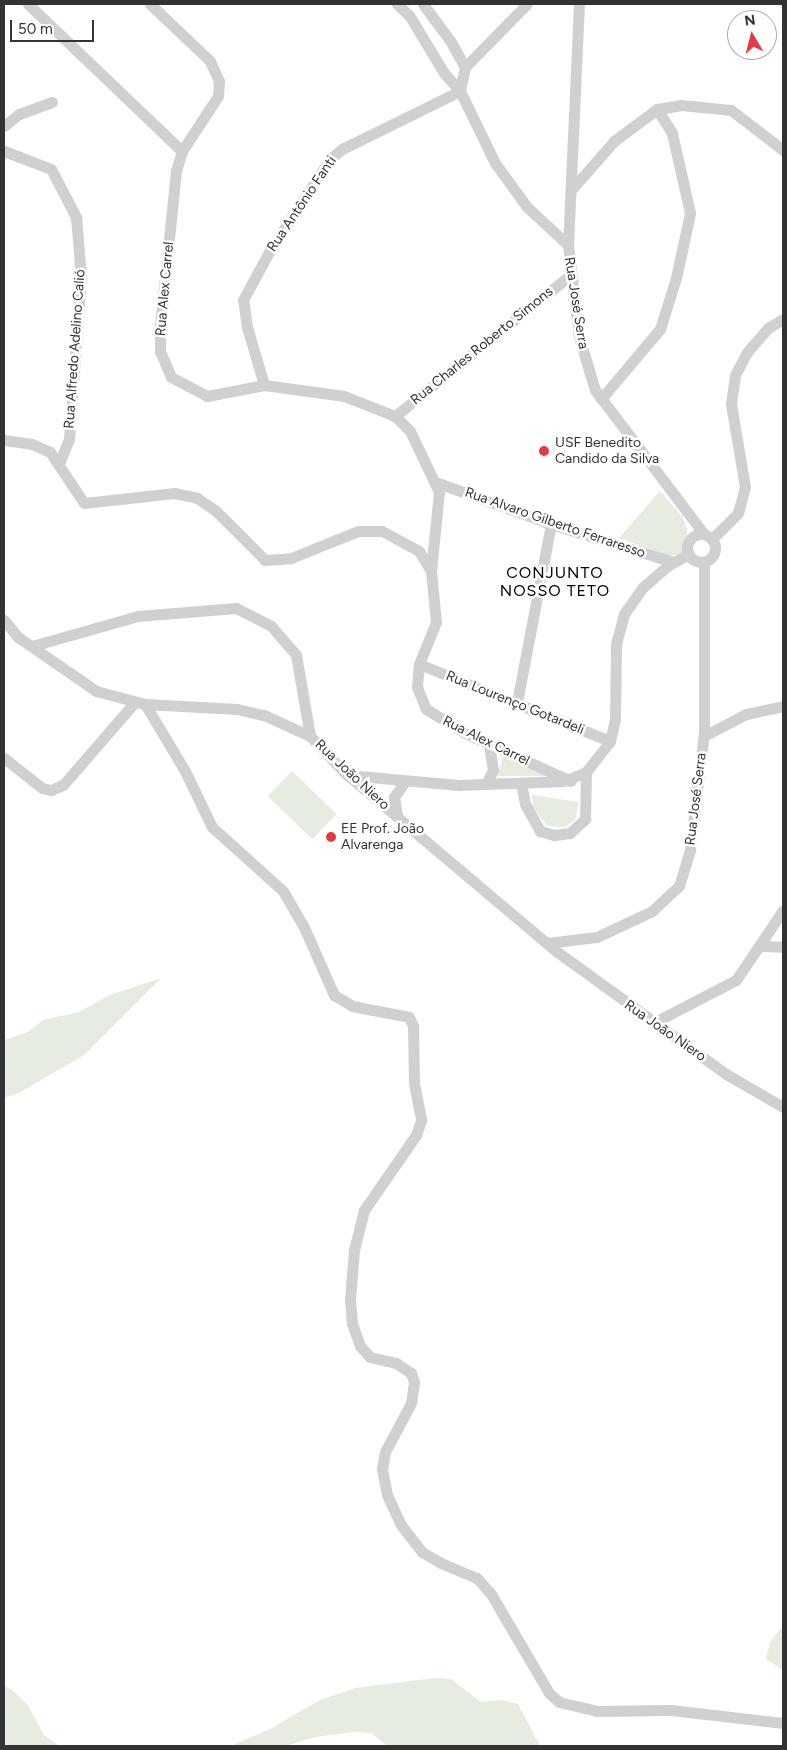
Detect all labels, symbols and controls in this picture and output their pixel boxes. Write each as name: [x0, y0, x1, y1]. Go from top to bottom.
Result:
scale bar: [12, 10, 96, 42]
north arrow: [727, 10, 777, 60]
text: N: [743, 11, 757, 30]
text: 50 m: [18, 20, 53, 38]
street label: Rua Antônio Fanti: [264, 153, 340, 255]
street label: Rua Alex Carrel: [152, 241, 178, 337]
street label: Rua José Serra: [560, 256, 592, 350]
street label: Rua Alfredo Adelino Calió: [61, 269, 89, 429]
street label: Rua Charles Roberto Simons: [407, 283, 557, 409]
place label: USF Benedito Candido da Silva: [555, 435, 659, 468]
marker: USF Benedito Candido da Silva: [537, 444, 551, 458]
street label: Rua Alvaro Gilberto Ferraresso: [462, 484, 648, 562]
district label: CONJUNTO NOSSO TETO: [499, 563, 611, 601]
street label: Rua Lourenço Gotardeli: [443, 668, 587, 738]
street label: Rua Alex Carrel: [440, 713, 532, 769]
street label: Rua João Niero: [311, 736, 393, 814]
street label: Rua José Serra: [682, 752, 710, 846]
place label: EE Prof. João Alvarenga: [341, 821, 424, 854]
marker: EE Prof. João Alvarenga: [325, 831, 337, 843]
street label: Rua João Niero: [621, 997, 709, 1065]

